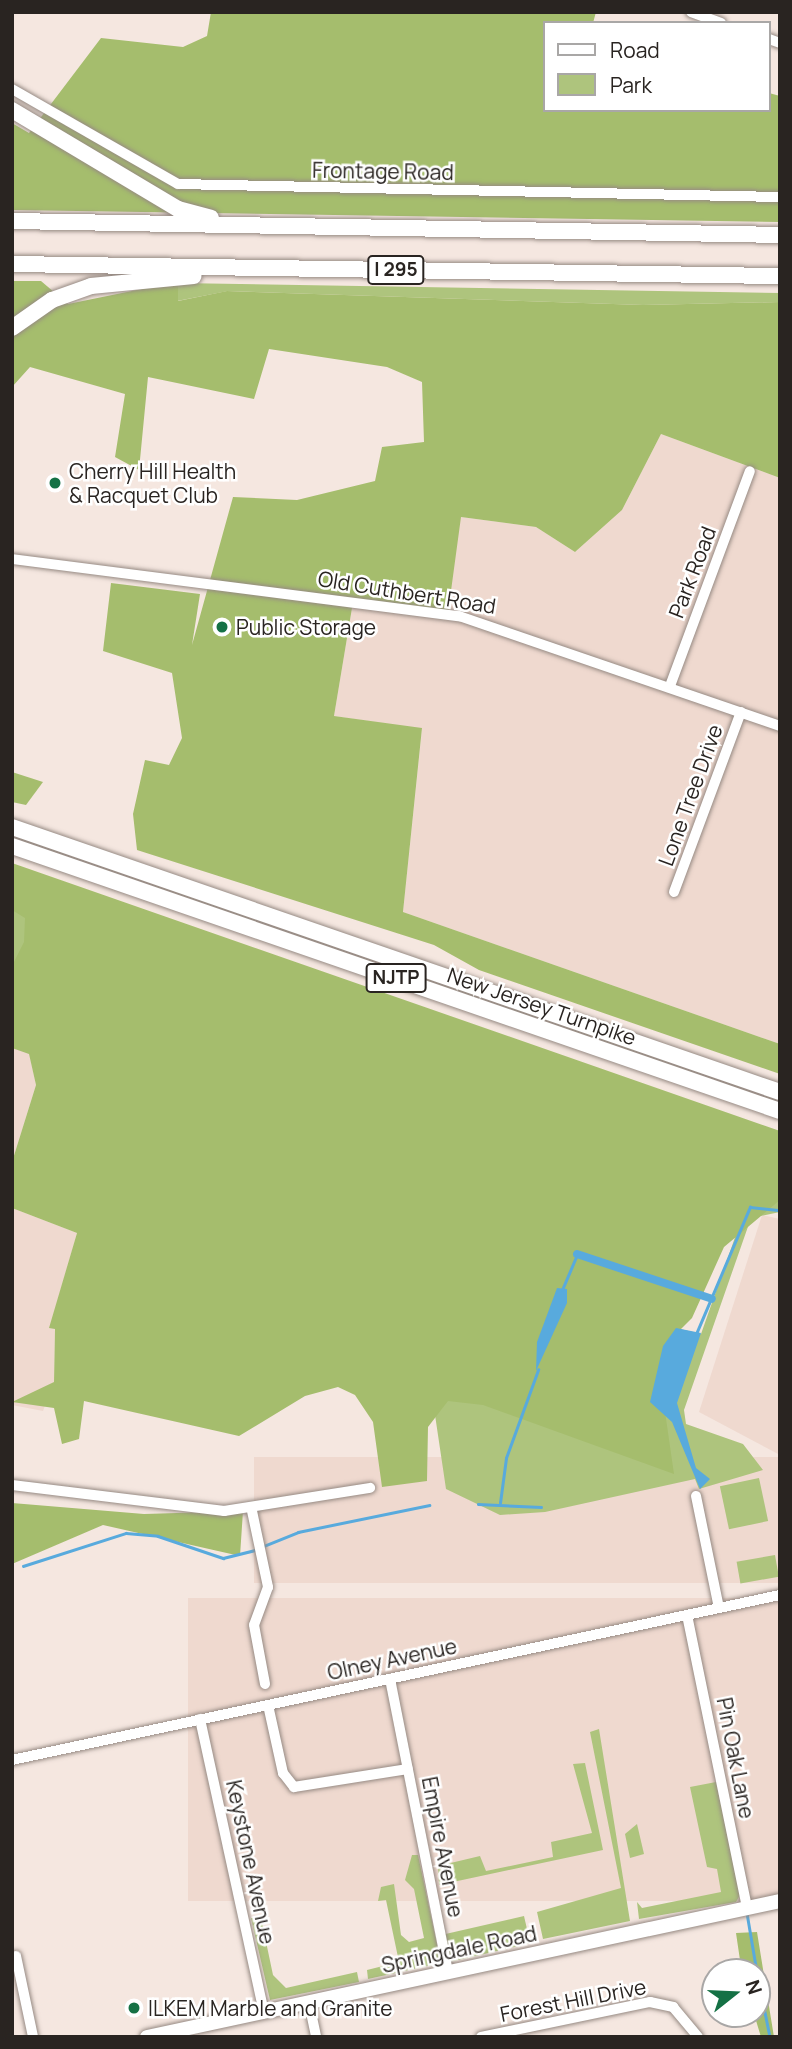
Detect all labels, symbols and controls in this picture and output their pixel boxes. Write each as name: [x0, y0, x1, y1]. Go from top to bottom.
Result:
legend: [544, 21, 771, 112]
text: Road: [610, 36, 660, 64]
text: Park: [610, 71, 652, 99]
street label: Frontage Road: [312, 157, 454, 185]
road number: I 295: [366, 254, 426, 286]
place label: Cherry Hill Health & Racquet Club: [69, 458, 236, 508]
marker: Cherry Hill Health & Racquet Club: [47, 475, 63, 491]
street label: Park Road: [663, 523, 721, 621]
street label: Old Cuthbert Road: [316, 565, 498, 619]
place label: Public Storage: [236, 614, 376, 640]
marker: Public Storage: [214, 619, 230, 635]
street label: Lone Tree Drive: [653, 721, 727, 869]
road number: NJTP: [364, 962, 428, 994]
street label: New Jersey Turnpike: [444, 962, 640, 1050]
street label: Olney Avenue: [325, 1633, 459, 1685]
street label: Pin Oak Lane: [712, 1695, 760, 1821]
street label: Empire Avenue: [417, 1774, 469, 1920]
street label: Keystone Avenue: [221, 1778, 281, 1946]
street label: Springdale Road: [379, 1920, 539, 1978]
north arrow: [701, 1958, 771, 2028]
street label: Forest Hill Drive: [498, 1973, 648, 2027]
text: N: [740, 1977, 769, 1998]
place label: ILKEM Marble and Granite: [148, 1995, 393, 2021]
marker: ILKEM Marble and Granite: [126, 2000, 142, 2016]

